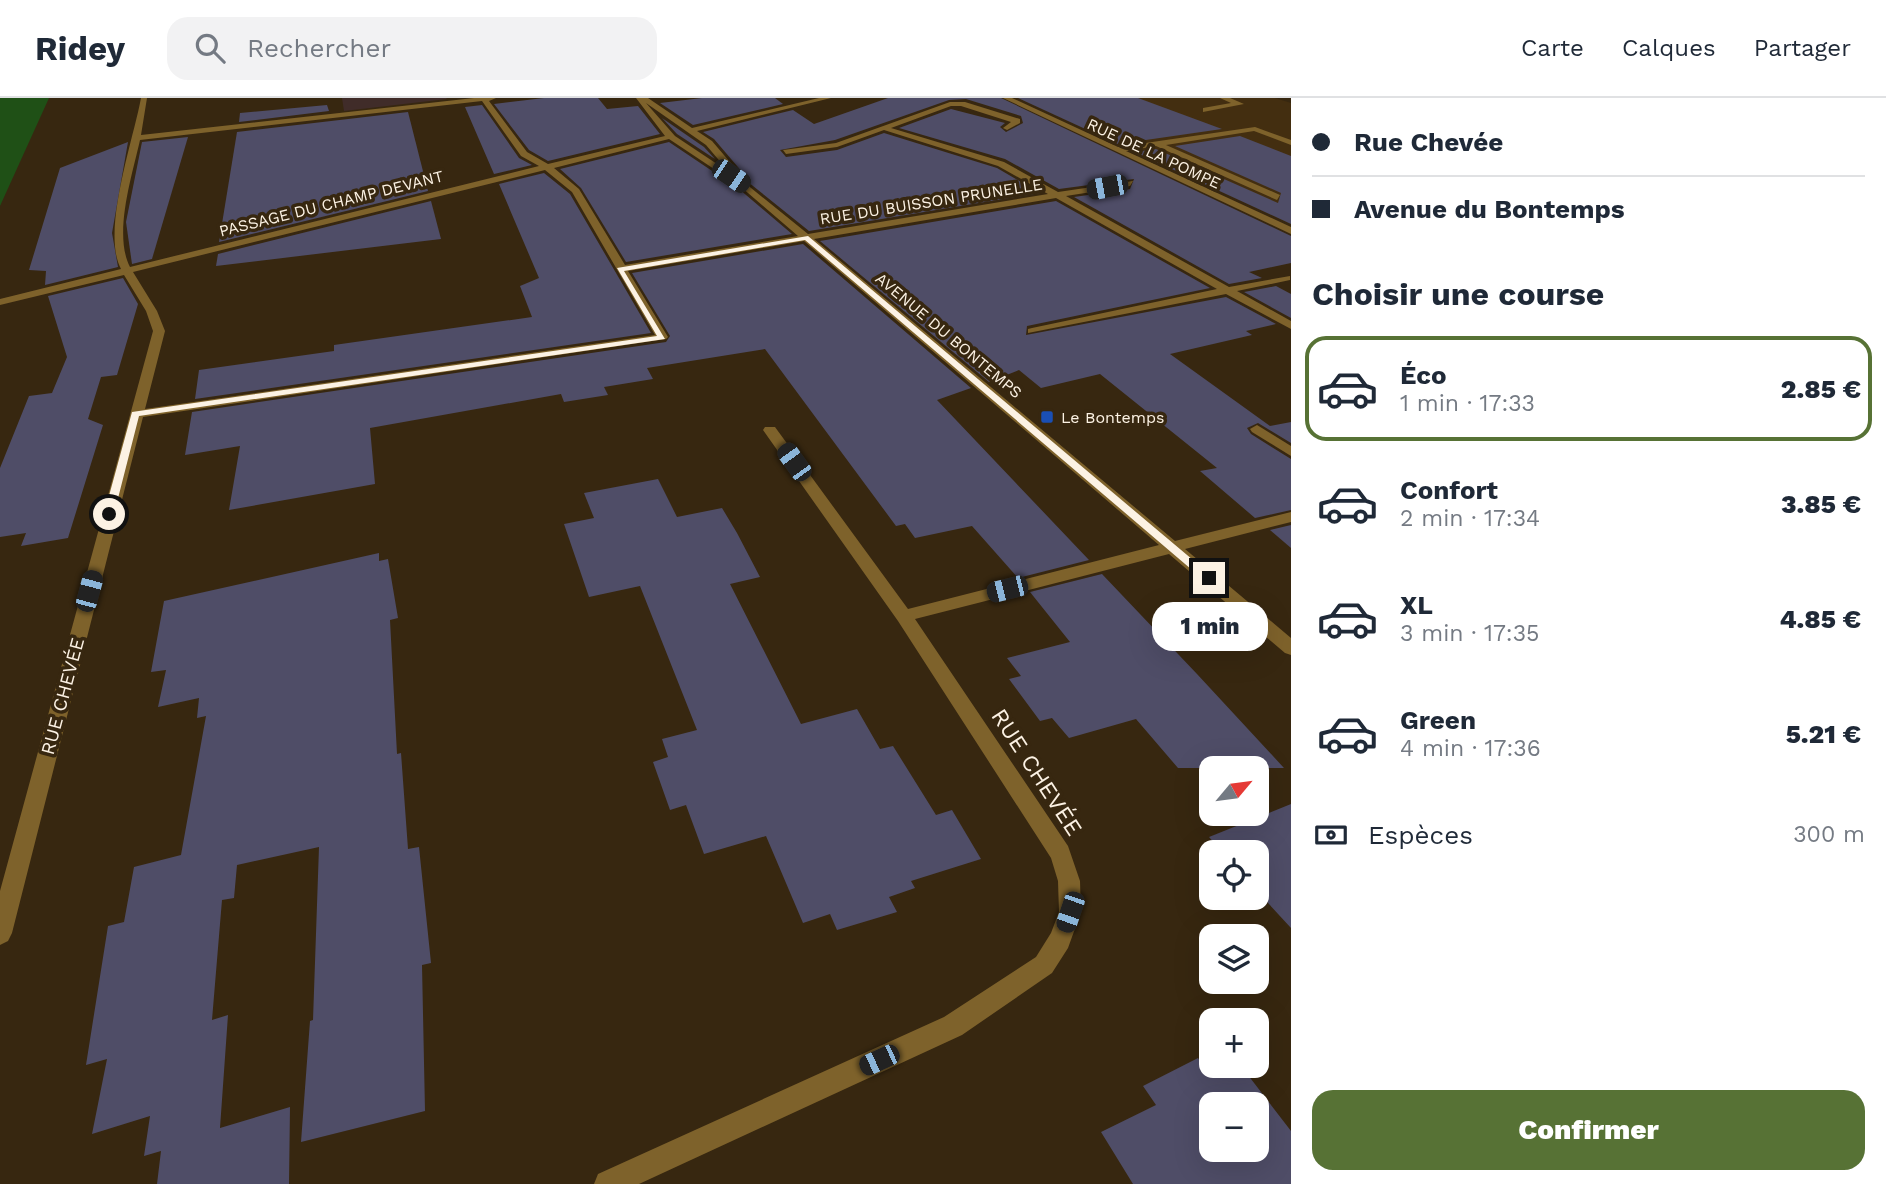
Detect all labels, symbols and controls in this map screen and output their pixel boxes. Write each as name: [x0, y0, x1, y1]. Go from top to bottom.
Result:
search box: [167, 17, 657, 80]
text: Ridey: [35, 29, 125, 68]
icon: search: [191, 29, 229, 67]
text: Rechercher: [247, 33, 391, 63]
text: Carte: [1521, 34, 1584, 62]
text: Calques: [1622, 34, 1716, 62]
text: Partager: [1754, 34, 1851, 62]
street label: RUE DE LA POMPE: [1084, 114, 1224, 193]
text: Rue Chevée: [1354, 127, 1503, 157]
car: [708, 156, 755, 196]
street label: PASSAGE DU CHAMP DEVANT: [217, 166, 446, 241]
car: [1085, 173, 1130, 201]
street label: RUE DU BUISSON PRUNELLE: [818, 174, 1044, 228]
text: Avenue du Bontemps: [1354, 194, 1625, 224]
street label: AVENUE DU BONTEMPS: [872, 269, 1026, 402]
text: Choisir une course: [1312, 275, 1604, 313]
icon: car: [1316, 357, 1379, 420]
text: Éco: [1400, 360, 1447, 390]
text: 2.85 €: [1781, 374, 1861, 404]
text: 1 min · 17:33: [1400, 390, 1535, 417]
place label: Le Bontemps: [1061, 408, 1165, 427]
marker: Le Bontemps: [1039, 409, 1055, 425]
car: [774, 439, 815, 485]
icon: car: [1316, 472, 1379, 535]
text: Confort: [1400, 475, 1498, 505]
text: 3.85 €: [1781, 489, 1861, 519]
route start: [93, 498, 125, 530]
text: 2 min · 17:34: [1400, 505, 1540, 532]
route end: [1193, 562, 1225, 594]
car: [74, 568, 105, 614]
car: [985, 574, 1030, 604]
icon: car: [1316, 587, 1379, 650]
text: XL: [1400, 590, 1433, 620]
callout: 1 min: [1151, 602, 1267, 652]
text: 4.85 €: [1779, 604, 1861, 634]
text: 1 min: [1180, 613, 1240, 640]
text: 3 min · 17:35: [1400, 620, 1539, 647]
street label: RUE CHEVÉE: [36, 635, 89, 757]
icon: car: [1316, 702, 1379, 765]
street label: RUE CHEVÉE: [986, 704, 1088, 841]
text: Green: [1400, 705, 1476, 735]
text: 5.21 €: [1786, 719, 1861, 749]
text: 4 min · 17:36: [1400, 735, 1541, 762]
north arrow: [1199, 756, 1269, 826]
map controls: [1199, 756, 1269, 1162]
icon: cash: [1312, 816, 1350, 854]
text: Espèces: [1368, 820, 1473, 850]
text: 300 m: [1793, 821, 1865, 848]
button: locate: [1199, 840, 1269, 910]
car: [1054, 889, 1087, 935]
button: layers: [1199, 924, 1269, 994]
button: +: [1199, 1008, 1269, 1078]
car: [856, 1042, 903, 1078]
button: Confirmer: [1312, 1090, 1865, 1170]
button: −: [1199, 1092, 1269, 1162]

